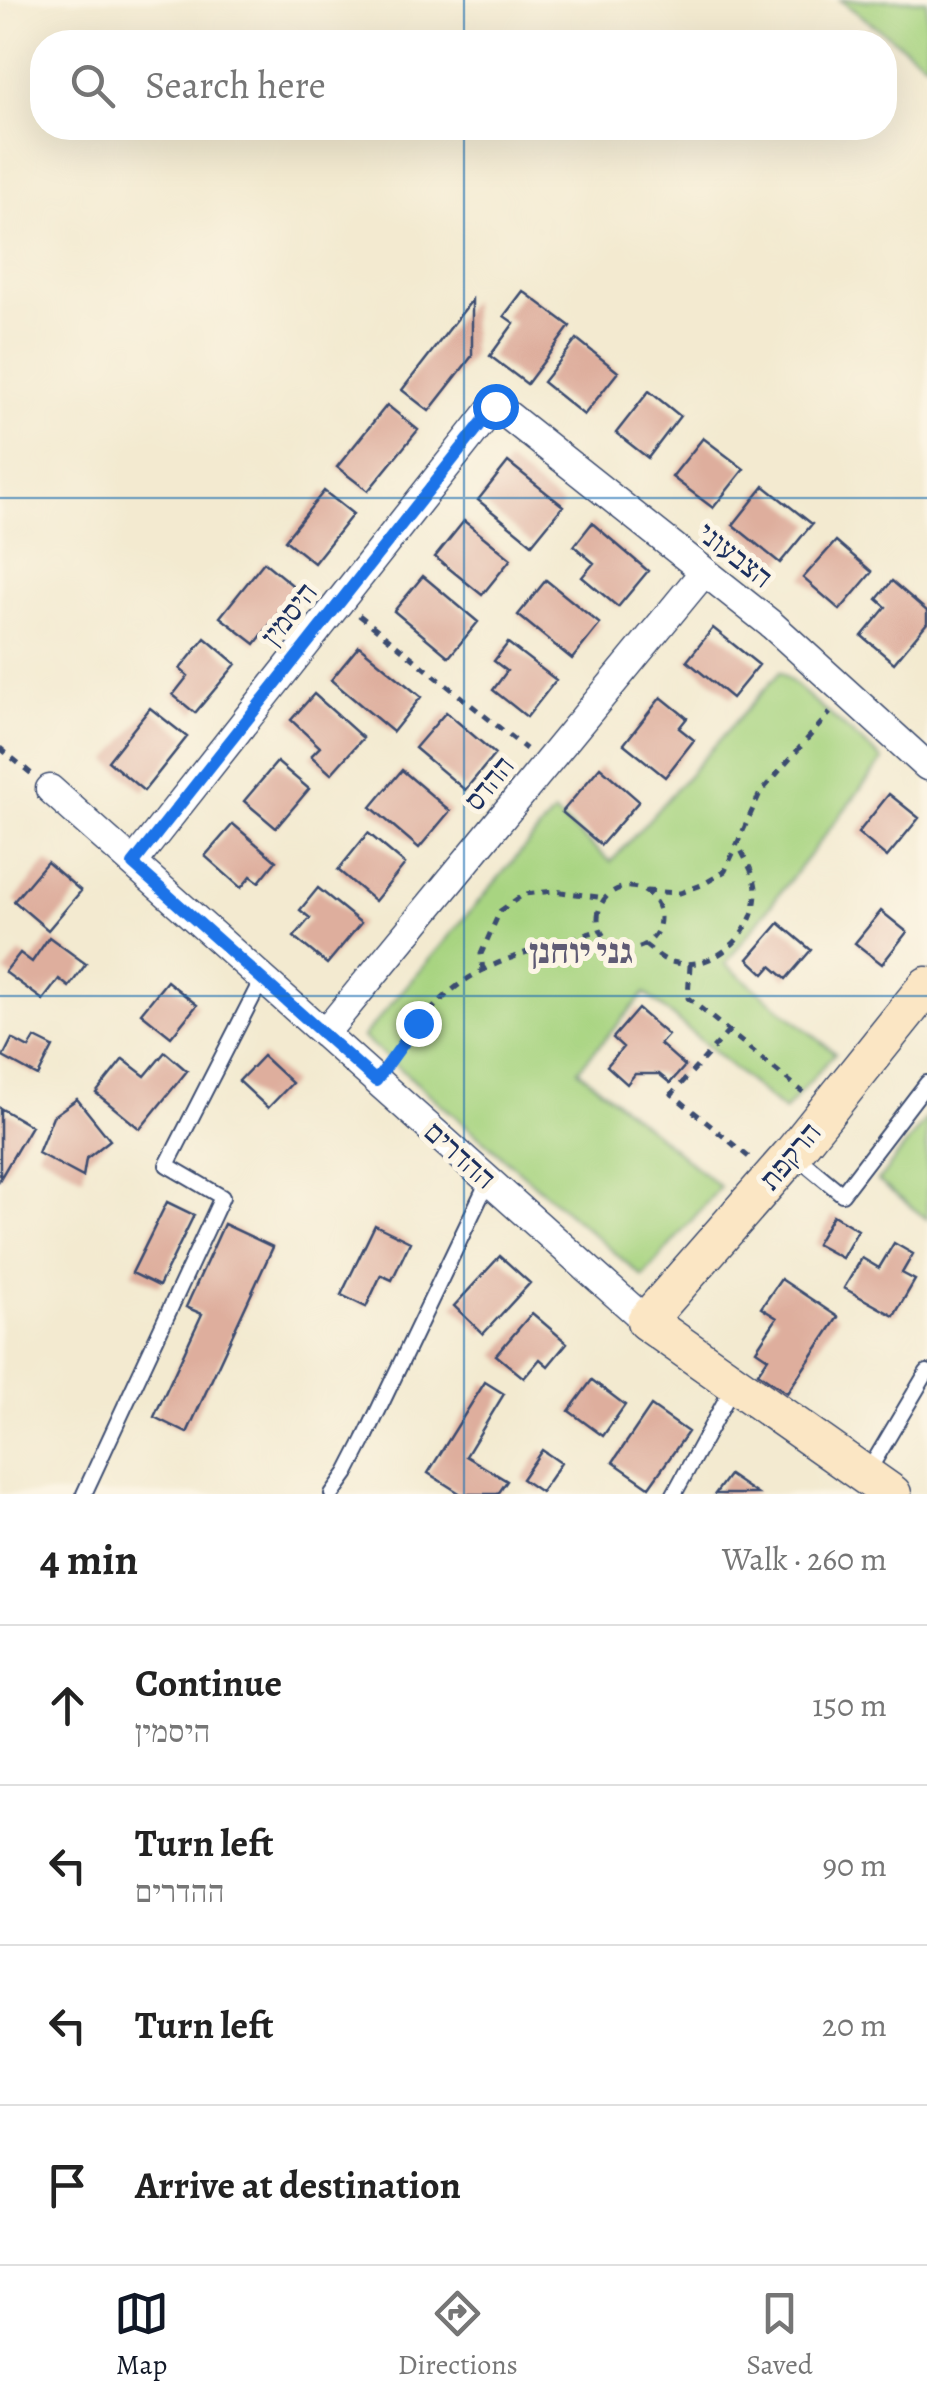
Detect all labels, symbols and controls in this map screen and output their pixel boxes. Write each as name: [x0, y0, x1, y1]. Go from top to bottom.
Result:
search box: [30, 30, 897, 140]
icon: search: [65, 58, 120, 113]
text: Search here: [145, 59, 326, 111]
route start: [473, 384, 519, 430]
street label: הצבעוני: [689, 513, 781, 597]
street label: היסמין: [252, 574, 326, 654]
street label: ההדס: [455, 747, 523, 819]
district label: גני יוחנן: [529, 927, 633, 975]
route end: [396, 1001, 442, 1047]
street label: ההדרים: [415, 1112, 505, 1198]
street label: הרקפת: [750, 1114, 830, 1198]
text: 4 min: [40, 1531, 138, 1588]
text: Walk · 260 m: [722, 1537, 887, 1581]
text: Continue: [135, 1657, 282, 1709]
icon: ahead: [40, 1678, 95, 1733]
text: 150 m: [812, 1683, 887, 1727]
text: היסמין: [135, 1709, 210, 1753]
text: Turn left: [135, 1817, 274, 1869]
icon: left: [40, 1838, 95, 1893]
text: 90 m: [822, 1843, 887, 1887]
text: ההדרים: [135, 1869, 224, 1913]
icon: left: [40, 1998, 95, 2053]
text: Turn left: [135, 1999, 274, 2051]
text: 20 m: [822, 2003, 887, 2047]
icon: arrive: [40, 2158, 95, 2213]
text: Arrive at destination: [135, 2159, 461, 2211]
tab: Map: [114, 2286, 169, 2384]
tab: Directions: [398, 2286, 518, 2384]
tab: Saved: [746, 2286, 813, 2384]

